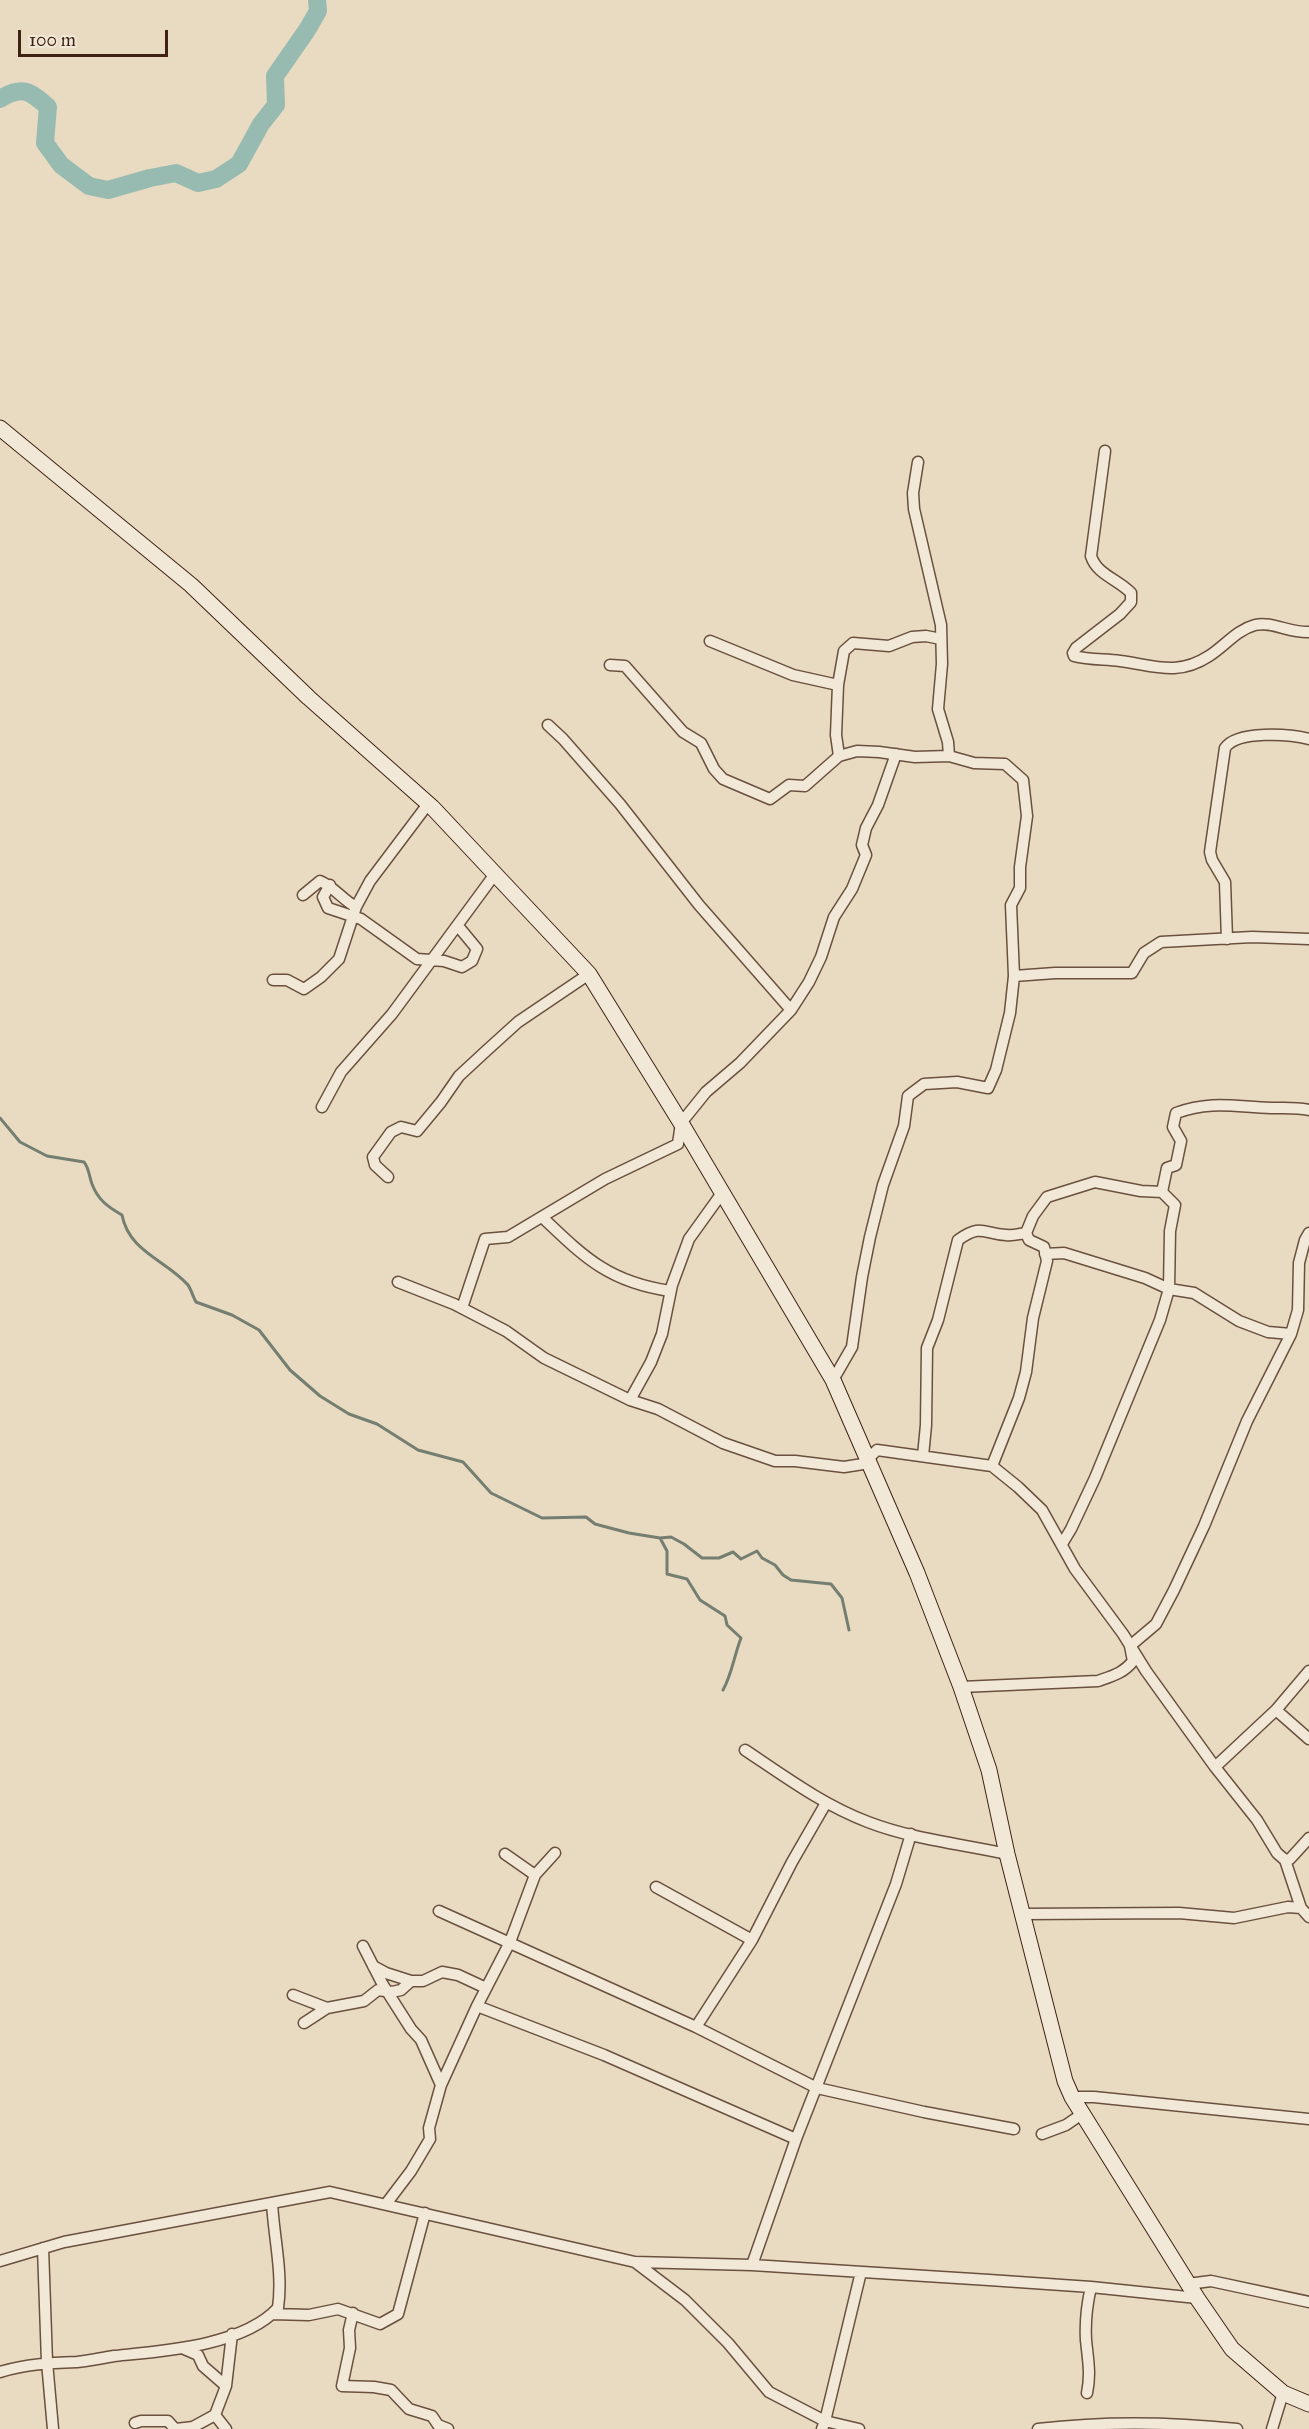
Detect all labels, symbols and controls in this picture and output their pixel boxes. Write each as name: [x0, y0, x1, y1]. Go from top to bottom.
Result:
scale bar: [21, 18, 171, 56]
text: 100 m: [29, 29, 76, 51]

